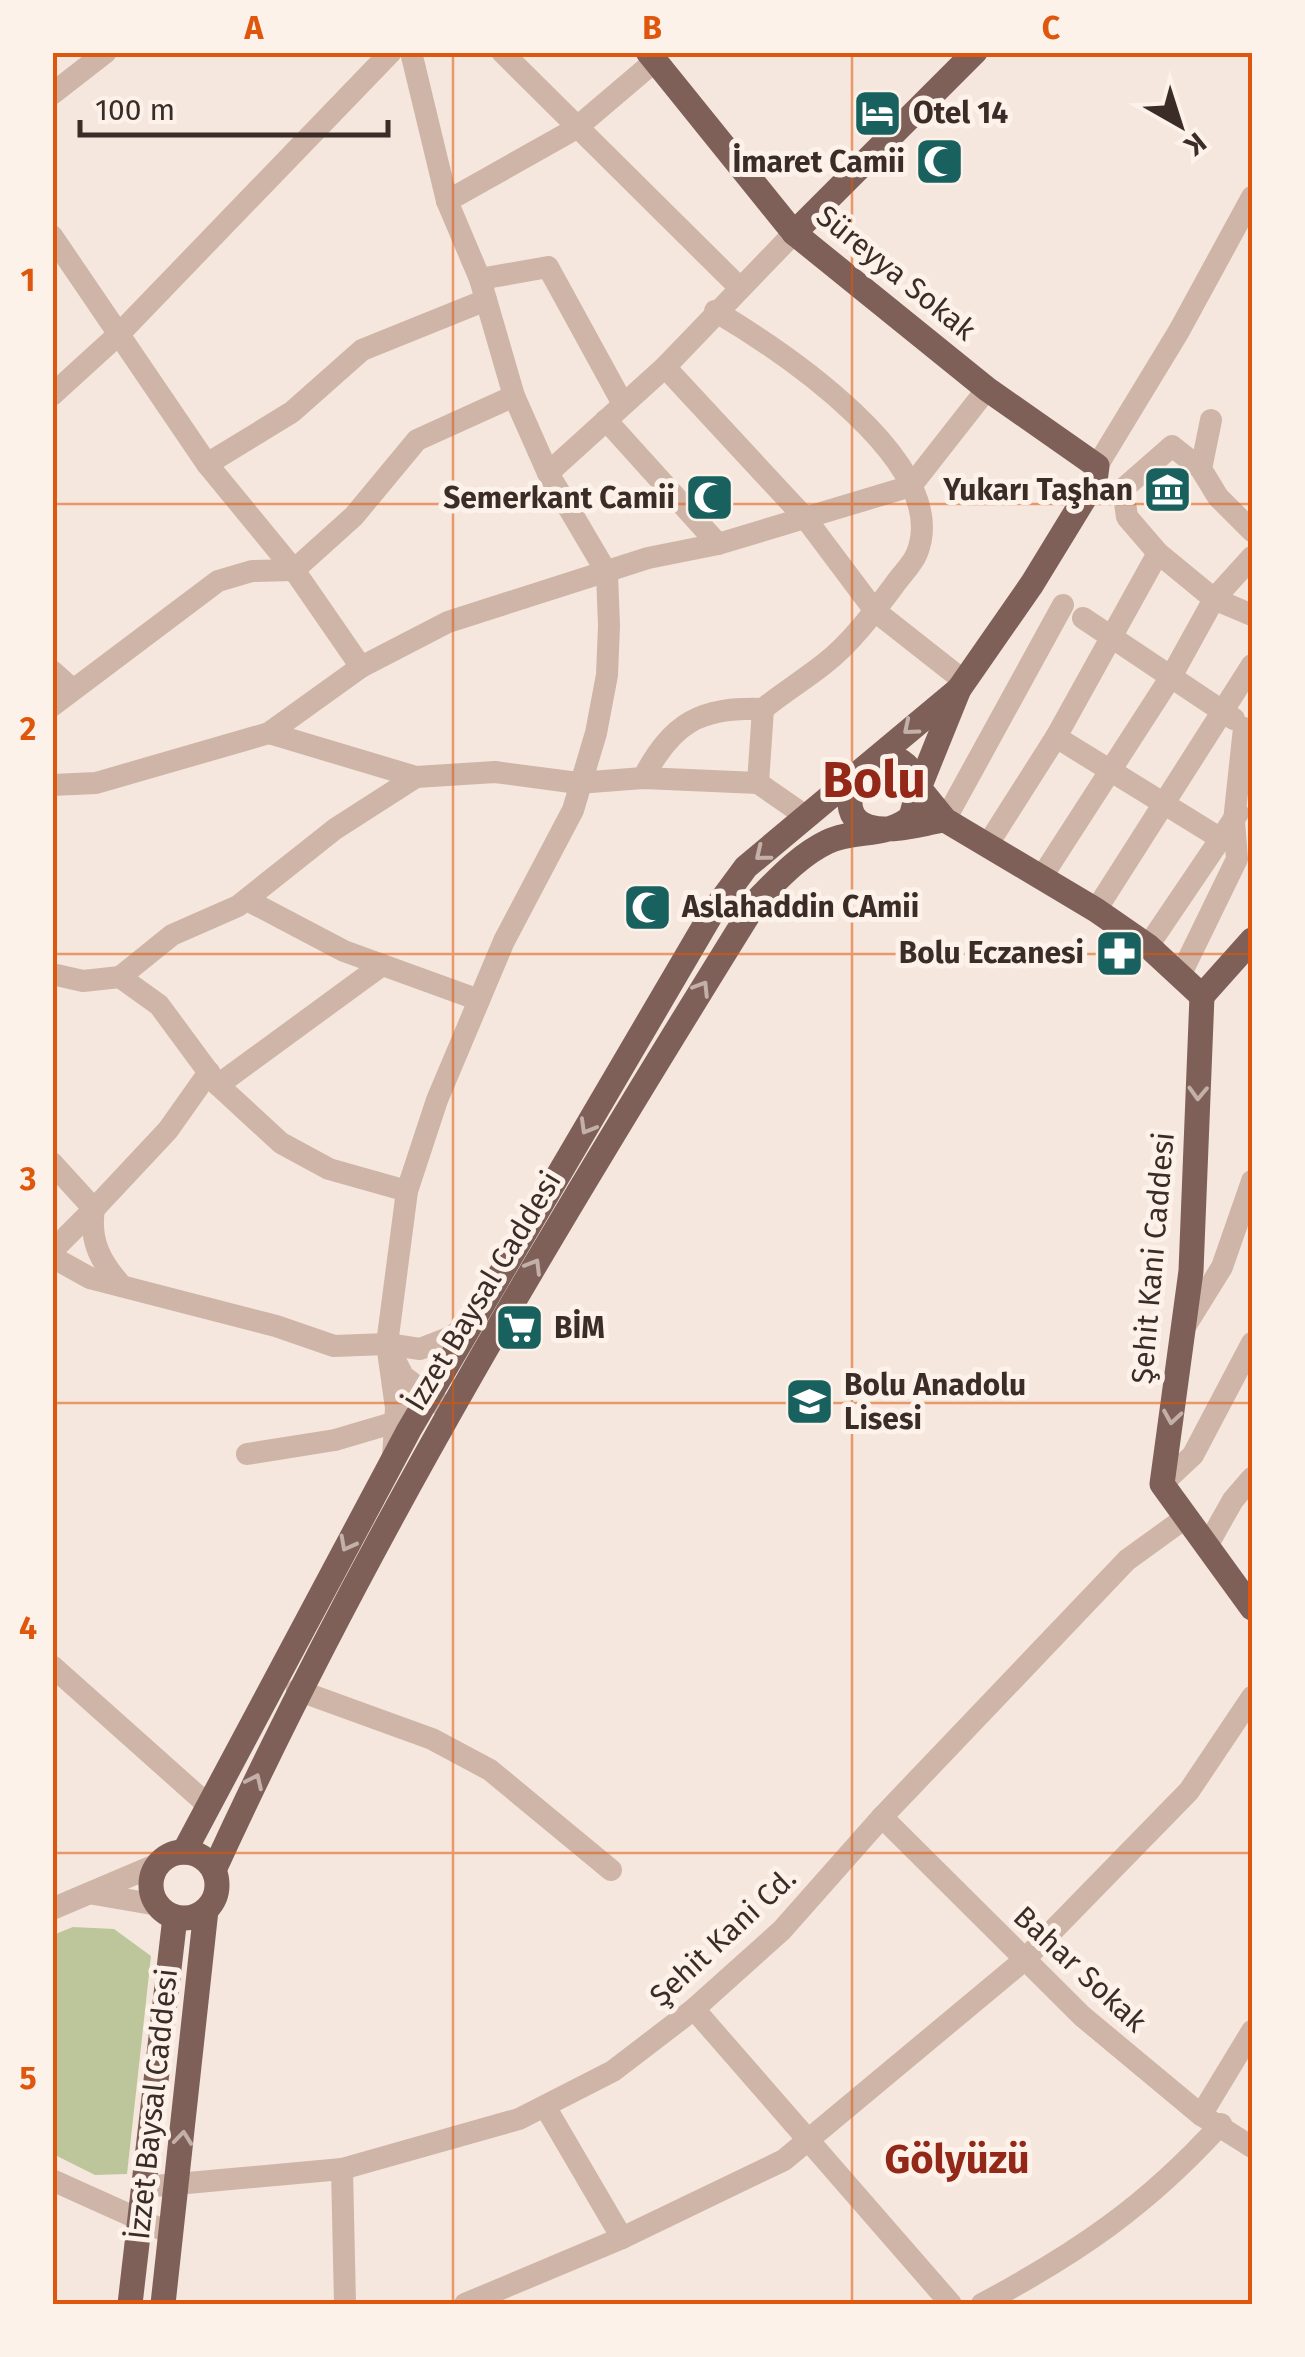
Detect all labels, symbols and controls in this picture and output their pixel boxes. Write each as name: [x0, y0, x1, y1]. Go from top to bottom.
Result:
text: A: [244, 9, 265, 47]
text: B: [642, 9, 662, 47]
text: C: [1042, 9, 1061, 47]
scale bar: [80, 75, 388, 137]
north arrow: [1130, 75, 1230, 175]
hotel icon: Otel 14: [852, 87, 904, 139]
text: 100 m: [95, 92, 175, 128]
place label: Otel 14: [913, 95, 1008, 131]
text: K: [1177, 126, 1213, 163]
mosque icon: İmaret Camii: [914, 136, 966, 188]
place label: İmaret Camii: [732, 143, 905, 180]
street label: Süreyya Sokak: [809, 198, 983, 349]
text: 1: [21, 261, 35, 299]
museum icon: Yukarı Taşhan: [1142, 464, 1194, 516]
mosque icon: Semerkant Camii: [684, 472, 736, 524]
place label: Yukarı Taşhan: [942, 472, 1133, 509]
place label: Semerkant Camii: [443, 480, 675, 516]
text: 2: [20, 710, 36, 748]
one-way arrow: [904, 716, 922, 734]
district label: Bolu: [822, 750, 926, 810]
one-way arrow: [755, 843, 773, 861]
mosque icon: Aslahaddin CAmii: [621, 881, 673, 933]
place label: Aslahaddin CAmii: [681, 889, 919, 925]
pharmacy icon: Bolu Eczanesi: [1093, 927, 1145, 979]
place label: Bolu Eczanesi: [899, 935, 1084, 971]
one-way arrow: [690, 981, 709, 999]
one-way arrow: [1188, 1086, 1209, 1102]
one-way arrow: [579, 1116, 599, 1134]
street label: Şehit Kani Caddesi: [1124, 1131, 1182, 1385]
text: 3: [19, 1160, 36, 1198]
street label: İzzet Baysal Caddesi: [397, 1165, 569, 1417]
one-way arrow: [522, 1259, 541, 1277]
supermarket icon: BİM: [493, 1302, 545, 1354]
place label: BİM: [554, 1309, 605, 1346]
place label: Bolu Anadolu Lisesi: [844, 1367, 1026, 1437]
school or university icon: Bolu Anadolu Lisesi: [783, 1376, 835, 1428]
one-way arrow: [1162, 1409, 1183, 1425]
one-way arrow: [339, 1534, 359, 1552]
text: 4: [19, 1609, 37, 1647]
one-way arrow: [242, 1773, 262, 1791]
street label: Şehit Kani Cd.: [642, 1860, 804, 2014]
street label: Bahar Sokak: [1006, 1898, 1154, 2040]
street label: İzzet Baysal Caddesi: [121, 1967, 185, 2241]
text: 5: [19, 2059, 37, 2097]
one-way arrow: [172, 2130, 193, 2146]
district label: Gölyüzü: [884, 2136, 1030, 2184]

